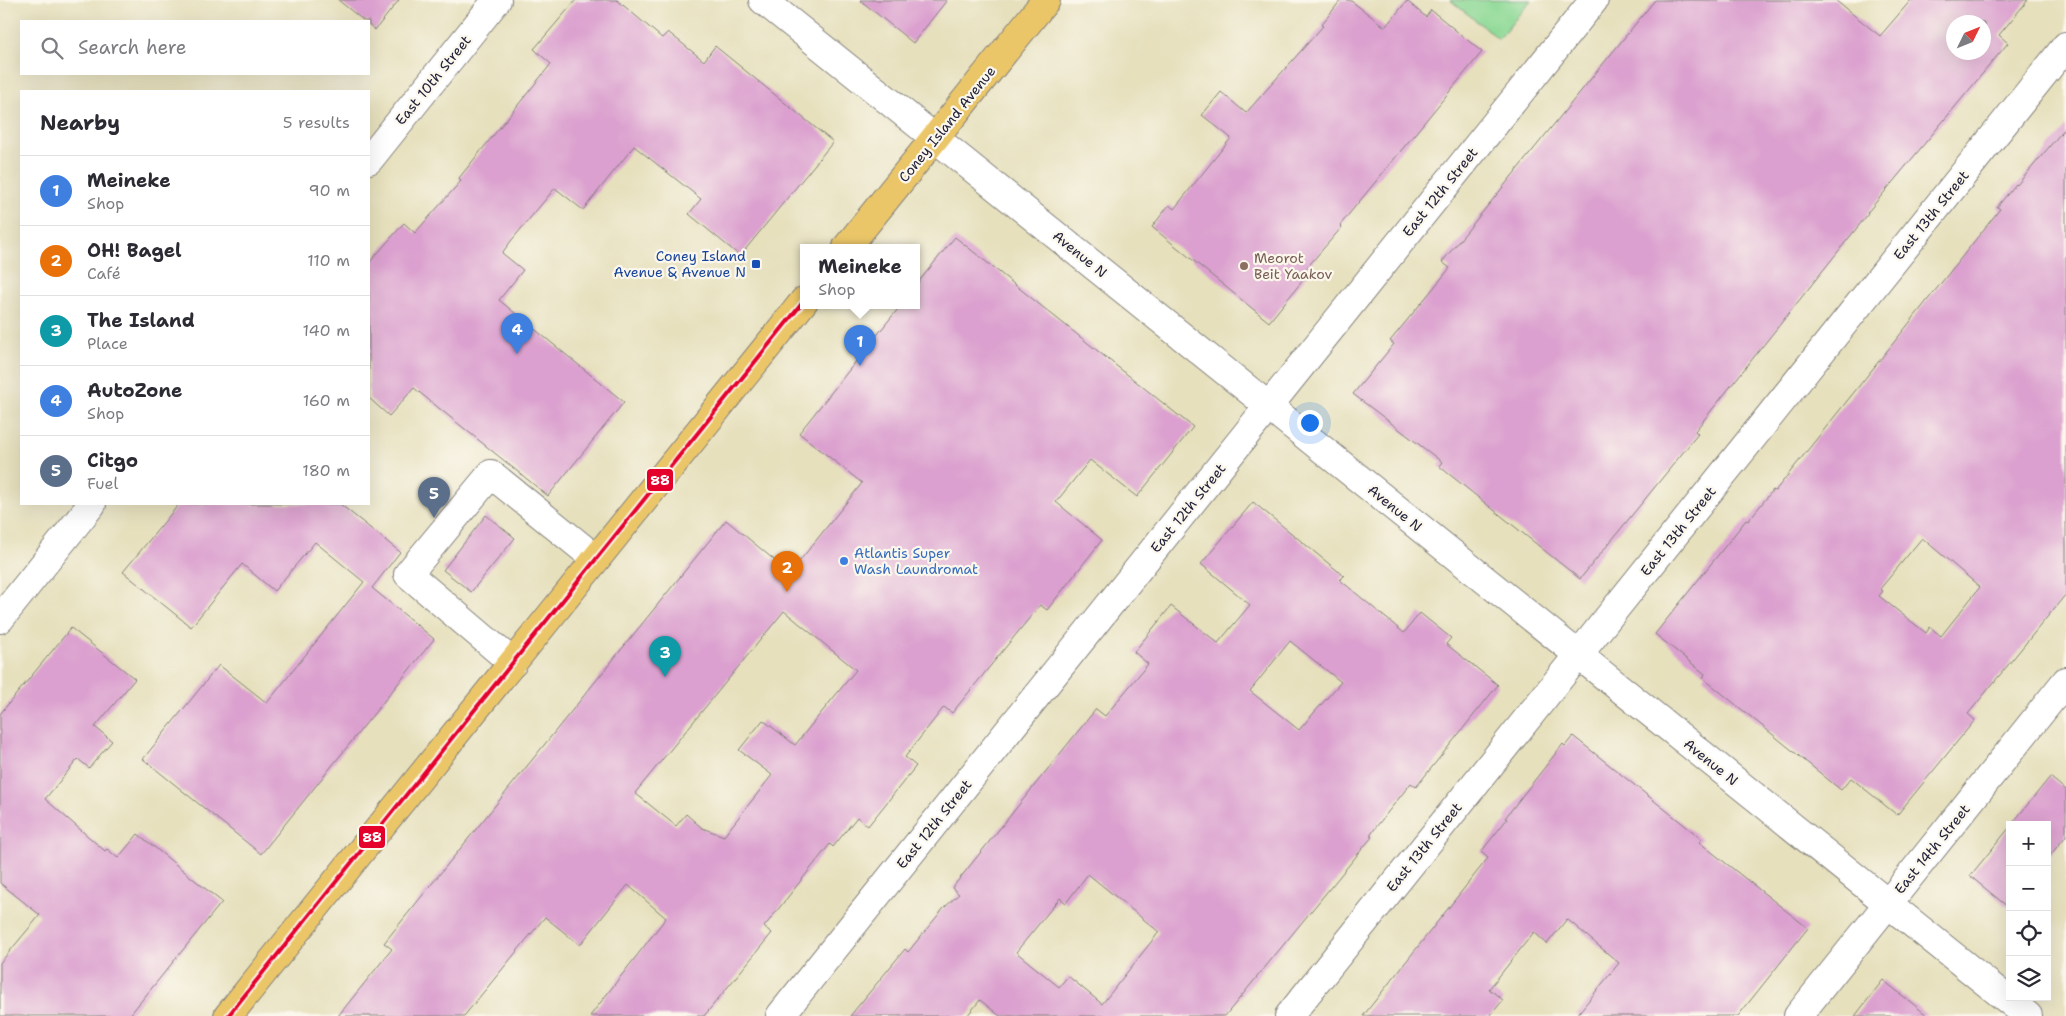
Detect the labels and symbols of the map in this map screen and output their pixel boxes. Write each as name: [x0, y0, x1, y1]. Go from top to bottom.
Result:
north arrow: [1946, 15, 1991, 60]
street label: East 10th Street: [391, 31, 475, 129]
street label: Coney Island Avenue: [895, 62, 999, 186]
street label: East 12th Street: [1398, 144, 1482, 240]
street label: East 13th Street: [1889, 167, 1973, 263]
street label: Avenue N: [1049, 227, 1111, 281]
place label: Coney Island Avenue & Avenue N: [614, 247, 746, 281]
place label: Meorot Beit Yaakov: [1254, 249, 1332, 283]
marker: Coney Island Avenue & Avenue N: [750, 258, 762, 270]
marker: Meorot Beit Yaakov: [1238, 260, 1250, 272]
pin: 4: [501, 313, 533, 354]
pin: 1: [844, 325, 876, 366]
your location: [1297, 410, 1323, 436]
street label: East 12th Street: [1146, 460, 1230, 556]
line badge: 88: [646, 468, 674, 492]
text: 88: [650, 471, 670, 489]
pin: 5: [418, 477, 450, 518]
street label: Avenue N: [1364, 481, 1426, 535]
street label: East 13th Street: [1636, 483, 1720, 579]
place label: Atlantis Super Wash Laundromat: [854, 544, 978, 578]
pin: 2: [771, 551, 803, 592]
marker: Atlantis Super Wash Laundromat: [838, 555, 850, 567]
pin: 3: [649, 636, 681, 677]
street label: Avenue N: [1680, 735, 1742, 789]
street label: East 12th Street: [892, 776, 976, 872]
street label: East 13th Street: [1382, 799, 1466, 895]
street label: East 14th Street: [1890, 801, 1974, 897]
line badge: 88: [358, 825, 386, 849]
text: 88: [362, 828, 382, 846]

